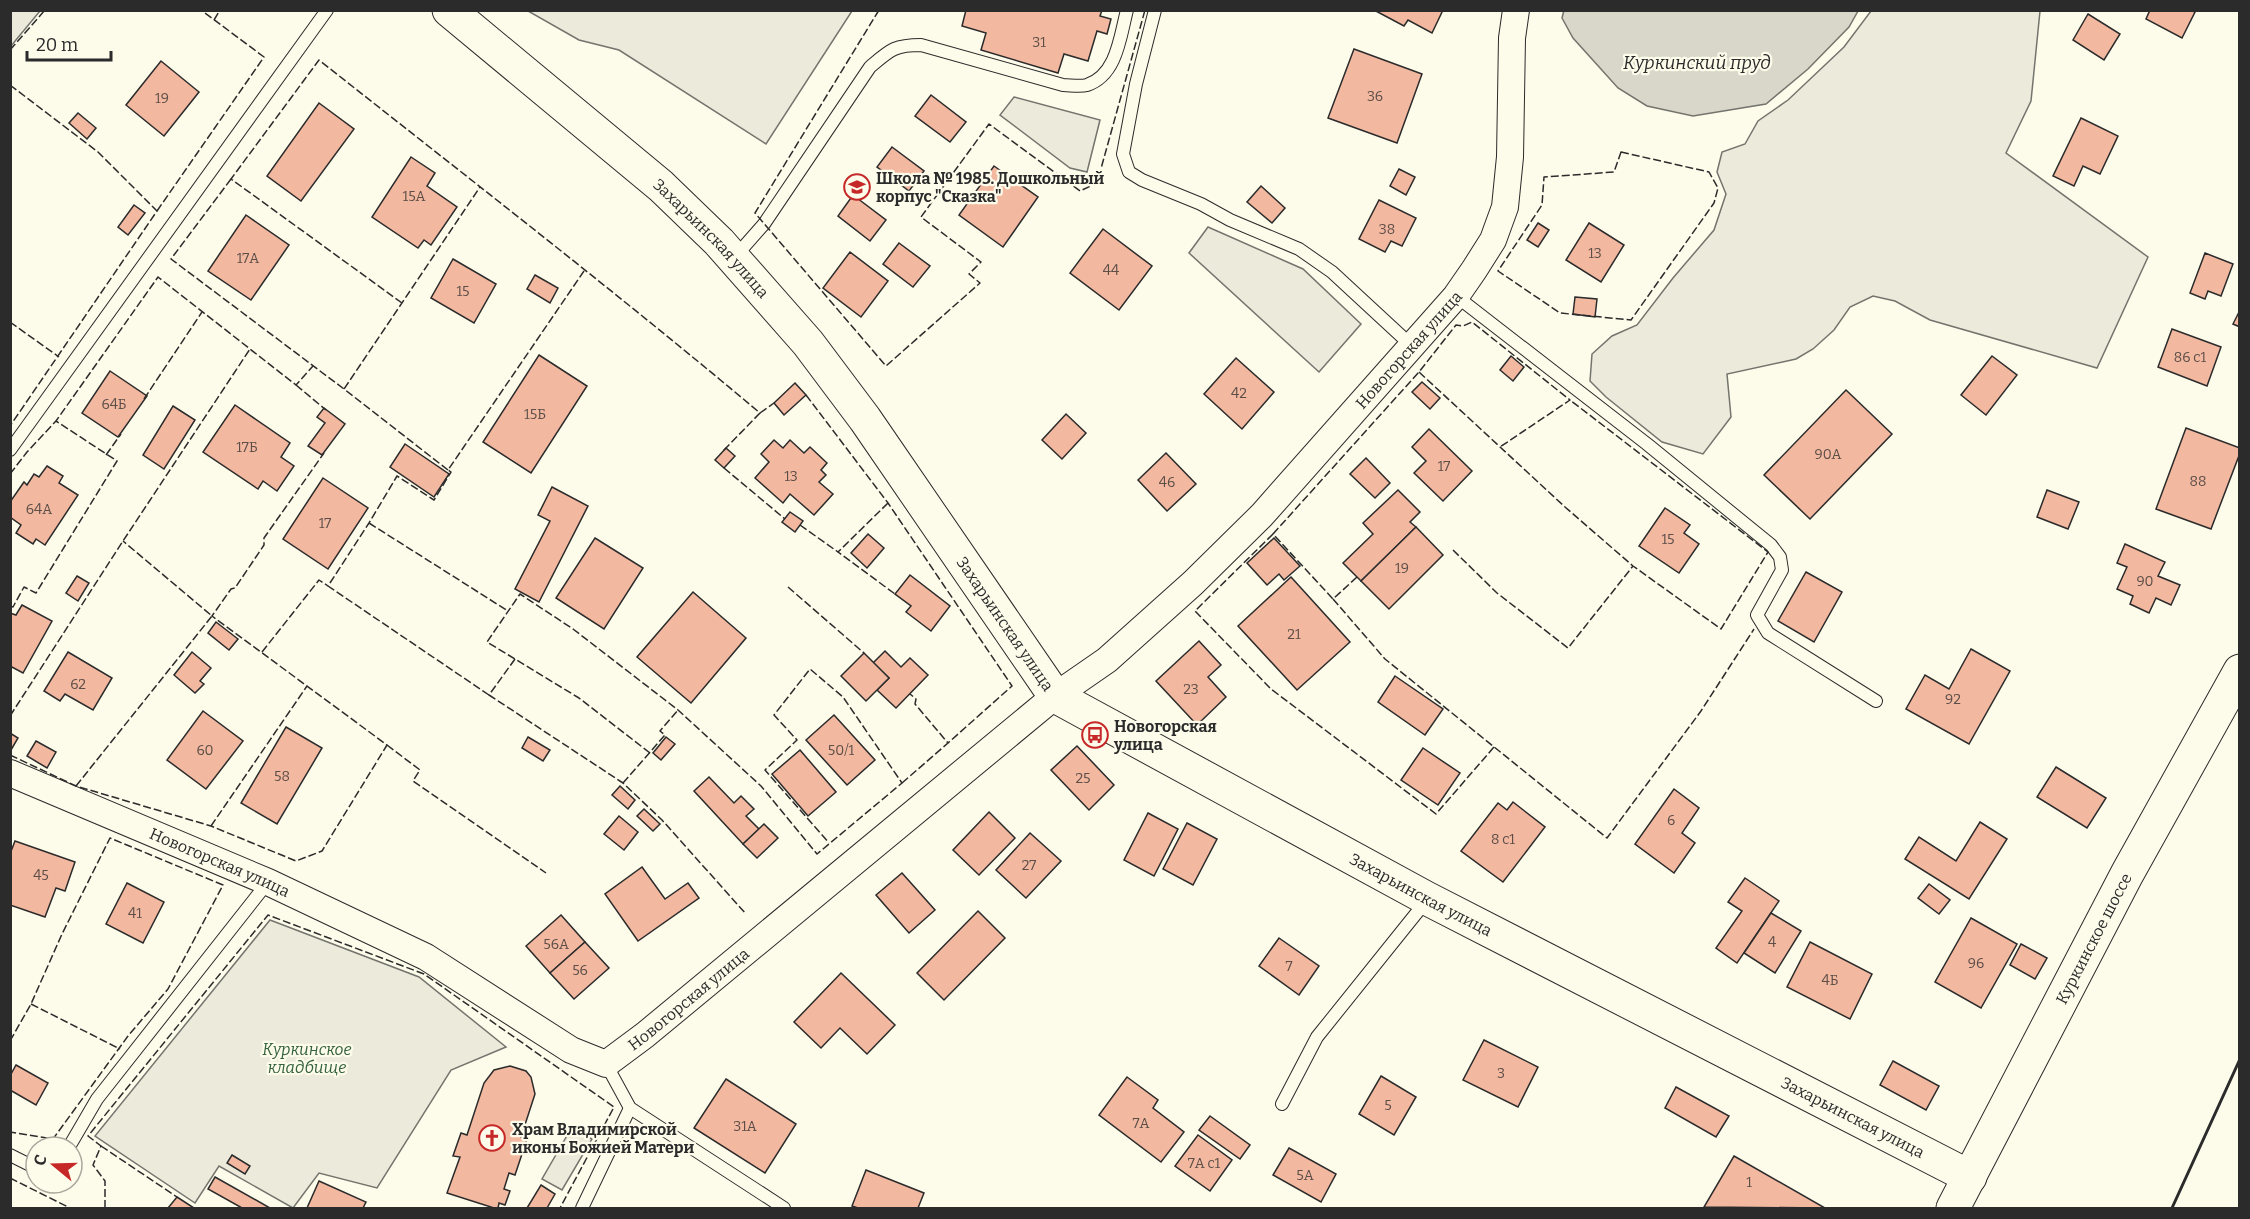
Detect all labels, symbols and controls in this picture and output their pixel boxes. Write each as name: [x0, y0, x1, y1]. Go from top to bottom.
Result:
scale bar: [27, 24, 111, 62]
text: 20 m: [36, 34, 78, 56]
house number: 31: [1032, 34, 1046, 51]
water label: Куркинский пруд: [1623, 52, 1771, 74]
house number: 36: [1367, 88, 1383, 105]
house number: 19: [155, 90, 169, 107]
place label: Школа № 1985. Дошкольный корпус "Сказка": [876, 169, 1105, 206]
school or university icon: Школа № 1985. Дошкольный корпус "Сказка": [842, 172, 872, 202]
street label: Захарьинская улица: [650, 174, 773, 302]
house number: 15А: [402, 188, 426, 205]
house number: 38: [1379, 221, 1395, 238]
house number: 13: [1588, 245, 1602, 262]
house number: 17А: [237, 250, 259, 267]
house number: 44: [1103, 262, 1119, 279]
house number: 15: [456, 283, 470, 300]
street label: Новогорская улица: [1351, 287, 1466, 412]
house number: 86 с1: [2174, 349, 2206, 366]
house number: 42: [1231, 385, 1247, 402]
house number: 64Б: [101, 396, 127, 413]
house number: 15Б: [524, 406, 546, 423]
house number: 17Б: [236, 439, 258, 456]
house number: 90А: [1814, 446, 1842, 463]
house number: 17: [1438, 458, 1450, 475]
house number: 13: [784, 468, 798, 485]
house number: 88: [2190, 473, 2206, 490]
house number: 46: [1159, 474, 1175, 491]
house number: 64А: [26, 501, 52, 518]
house number: 17: [319, 515, 331, 532]
house number: 15: [1661, 531, 1675, 548]
street label: Захарьинская улица: [953, 553, 1058, 695]
house number: 19: [1395, 560, 1409, 577]
house number: 90: [2136, 573, 2154, 590]
house number: 21: [1287, 626, 1301, 643]
house number: 62: [70, 676, 86, 693]
house number: 23: [1183, 681, 1199, 698]
house number: 92: [1945, 691, 1961, 708]
place label: Новогорская улица: [1113, 717, 1217, 754]
bus stop icon: Новогорская улица: [1080, 720, 1110, 750]
house number: 60: [196, 742, 214, 759]
house number: 50/1: [828, 742, 855, 759]
house number: 58: [274, 768, 290, 785]
house number: 25: [1075, 770, 1091, 787]
house number: 6: [1667, 812, 1675, 829]
street label: Новогорская улица: [147, 824, 293, 901]
house number: 8 с1: [1491, 831, 1515, 848]
street label: Захарьинская улица: [1347, 849, 1496, 940]
house number: 27: [1022, 857, 1036, 874]
house number: 45: [33, 867, 49, 884]
street label: Куркинское шоссе: [2052, 870, 2135, 1007]
house number: 41: [128, 905, 142, 922]
house number: 4: [1768, 934, 1776, 951]
house number: 56А: [543, 936, 569, 953]
street label: Новогорская улица: [624, 943, 753, 1054]
house number: 96: [1968, 955, 1984, 972]
house number: 7: [1285, 958, 1293, 975]
house number: 56: [572, 962, 588, 979]
house number: 4Б: [1822, 972, 1838, 989]
park label: Куркинское кладбище: [262, 1040, 352, 1077]
house number: 3: [1497, 1065, 1505, 1082]
street label: Захарьинская улица: [1778, 1072, 1928, 1162]
house number: 5: [1384, 1097, 1392, 1114]
house number: 7А: [1133, 1115, 1150, 1132]
house number: 31А: [733, 1118, 757, 1135]
place label: Храм Владимирской иконы Божией Матери: [512, 1120, 695, 1157]
church icon: Храм Владимирской иконы Божией Матери: [477, 1123, 507, 1153]
north arrow: [24, 1135, 84, 1195]
text: С: [30, 1152, 51, 1168]
house number: 7А с1: [1188, 1155, 1221, 1172]
house number: 5А: [1296, 1167, 1314, 1184]
house number: 1: [1746, 1174, 1752, 1191]

